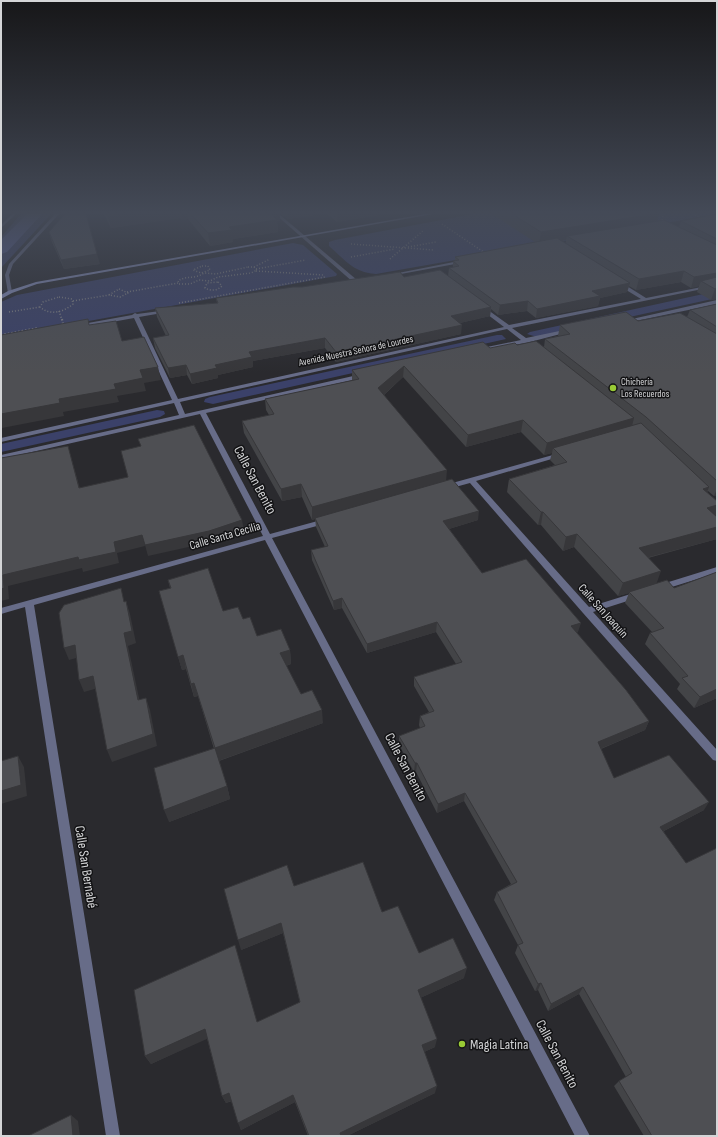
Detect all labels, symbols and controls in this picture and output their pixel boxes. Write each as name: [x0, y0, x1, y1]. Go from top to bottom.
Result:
street label: Avenida Nuestra Señora de Lourdes: [297, 333, 415, 369]
place label: Chichería Los Recuerdos: [621, 376, 670, 400]
marker: Chichería Los Recuerdos: [608, 383, 618, 393]
street label: Calle San Benito: [230, 443, 280, 517]
street label: Calle Santa Cecilia: [188, 519, 263, 553]
street label: Calle San Joaquín: [575, 581, 631, 641]
street label: Calle San Benito: [381, 730, 431, 804]
street label: Calle San Bernabé: [71, 825, 101, 909]
street label: Calle San Benito: [532, 1017, 582, 1091]
place label: Magia Latina: [470, 1036, 528, 1053]
marker: Magia Latina: [457, 1039, 467, 1049]

